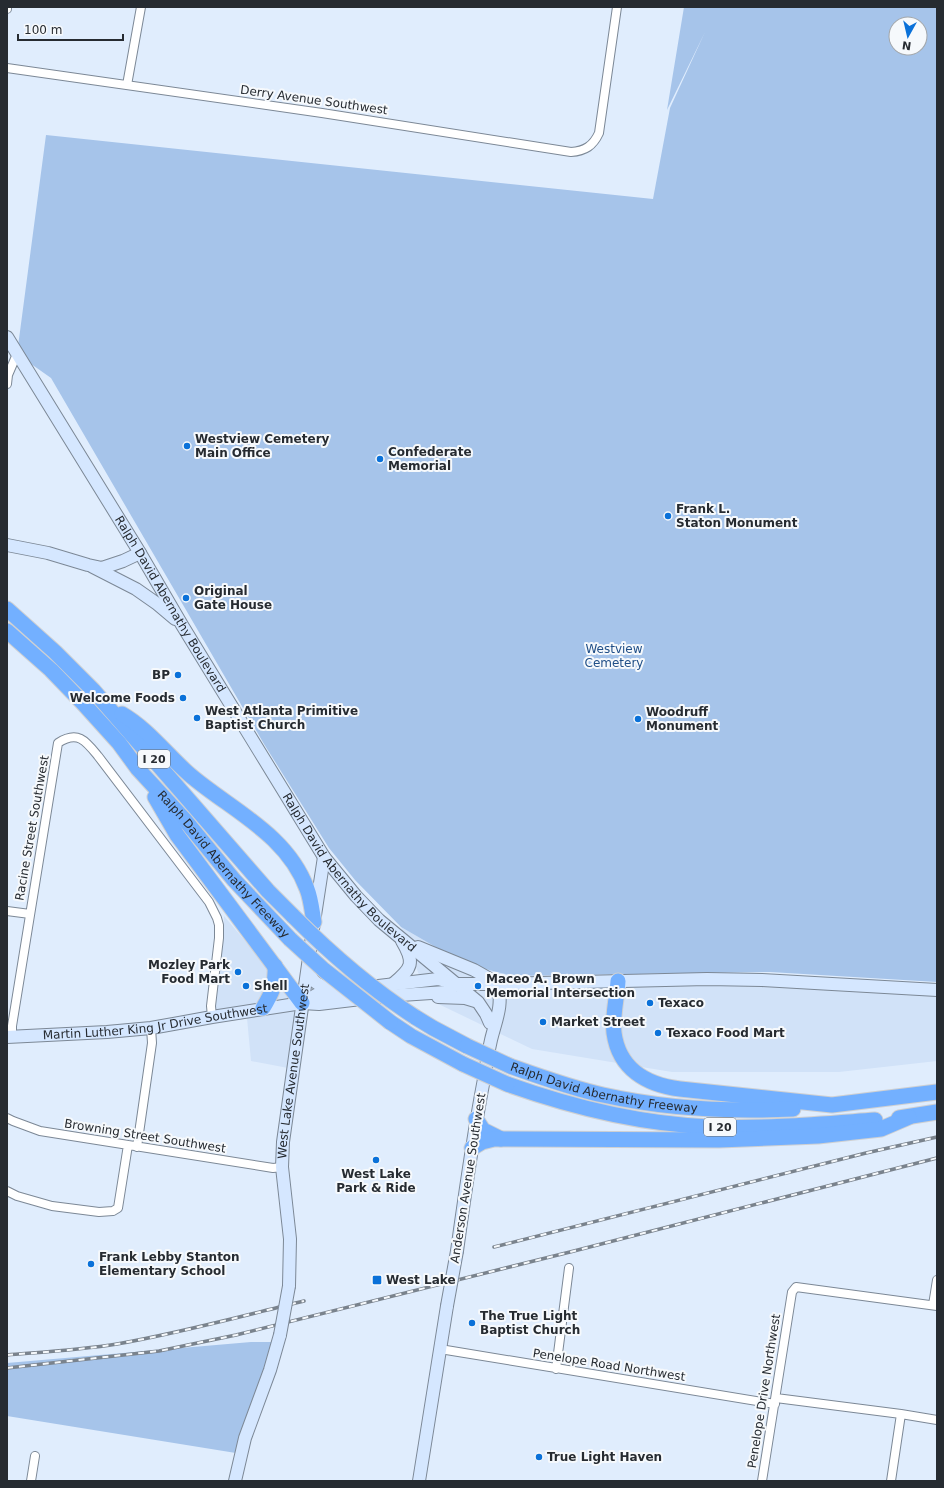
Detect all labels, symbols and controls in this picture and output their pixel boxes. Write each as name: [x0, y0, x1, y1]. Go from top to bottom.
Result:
scale bar: [18, 16, 123, 42]
north arrow: [888, 16, 928, 56]
text: 100 m: [24, 23, 62, 37]
text: N: [901, 38, 912, 52]
street label: Derry Avenue Southwest: [239, 83, 389, 117]
place label: Westview Cemetery Main Office: [195, 432, 330, 460]
marker: Westview Cemetery Main Office: [182, 441, 192, 451]
place label: Confederate Memorial: [388, 445, 472, 473]
marker: Confederate Memorial: [375, 454, 385, 464]
place label: Frank L. Staton Monument: [676, 502, 798, 530]
marker: Frank L. Staton Monument: [663, 511, 673, 521]
street label: Ralph David Abernathy Boulevard: [112, 513, 229, 695]
place label: Original Gate House: [194, 584, 272, 612]
marker: Original Gate House: [181, 593, 191, 603]
park label: Westview Cemetery: [585, 642, 643, 670]
place label: BP: [152, 668, 170, 682]
marker: BP: [173, 670, 183, 680]
place label: Welcome Foods: [70, 691, 175, 705]
marker: Welcome Foods: [178, 693, 188, 703]
place label: West Atlanta Primitive Baptist Church: [205, 704, 358, 732]
place label: Woodruff Monument: [646, 705, 718, 733]
marker: West Atlanta Primitive Baptist Church: [192, 713, 202, 723]
marker: Woodruff Monument: [633, 714, 643, 724]
road number: I 20: [138, 750, 170, 768]
street label: Racine Street Southwest: [12, 754, 52, 902]
street label: Ralph David Abernathy Freeway: [155, 788, 292, 941]
street label: Ralph David Abernathy Boulevard: [280, 791, 419, 955]
place label: Mozley Park Food Mart: [148, 958, 231, 986]
marker: Mozley Park Food Mart: [233, 967, 243, 977]
place label: Maceo A. Brown Memorial Intersection: [486, 972, 635, 1000]
place label: Shell: [254, 979, 288, 993]
marker: Shell: [241, 981, 251, 991]
marker: Maceo A. Brown Memorial Intersection: [473, 981, 483, 991]
street label: West Lake Avenue Southwest: [275, 982, 312, 1159]
place label: Texaco: [658, 996, 704, 1010]
marker: Texaco: [645, 998, 655, 1008]
street label: Martin Luther King Jr Drive Southwest: [42, 1001, 269, 1042]
place label: Market Street: [551, 1015, 645, 1029]
marker: Market Street: [538, 1017, 548, 1027]
place label: Texaco Food Mart: [666, 1026, 785, 1040]
marker: Texaco Food Mart: [653, 1028, 663, 1038]
street label: Ralph David Abernathy Freeway: [508, 1060, 698, 1115]
street label: Anderson Avenue Southwest: [448, 1092, 488, 1264]
street label: Browning Street Southwest: [63, 1116, 227, 1156]
road number: I 20: [704, 1118, 736, 1136]
marker: West Lake Park & Ride: [371, 1155, 381, 1165]
place label: West Lake Park & Ride: [336, 1167, 416, 1195]
place label: Frank Lebby Stanton Elementary School: [99, 1250, 240, 1278]
marker: Frank Lebby Stanton Elementary School: [86, 1259, 96, 1269]
place label: West Lake: [386, 1273, 456, 1287]
marker: West Lake: [371, 1274, 383, 1286]
place label: The True Light Baptist Church: [480, 1309, 580, 1337]
street label: Penelope Drive Northwest: [745, 1312, 783, 1469]
marker: The True Light Baptist Church: [467, 1318, 477, 1328]
street label: Penelope Road Northwest: [532, 1346, 687, 1384]
place label: True Light Haven: [547, 1450, 662, 1464]
marker: True Light Haven: [534, 1452, 544, 1462]

